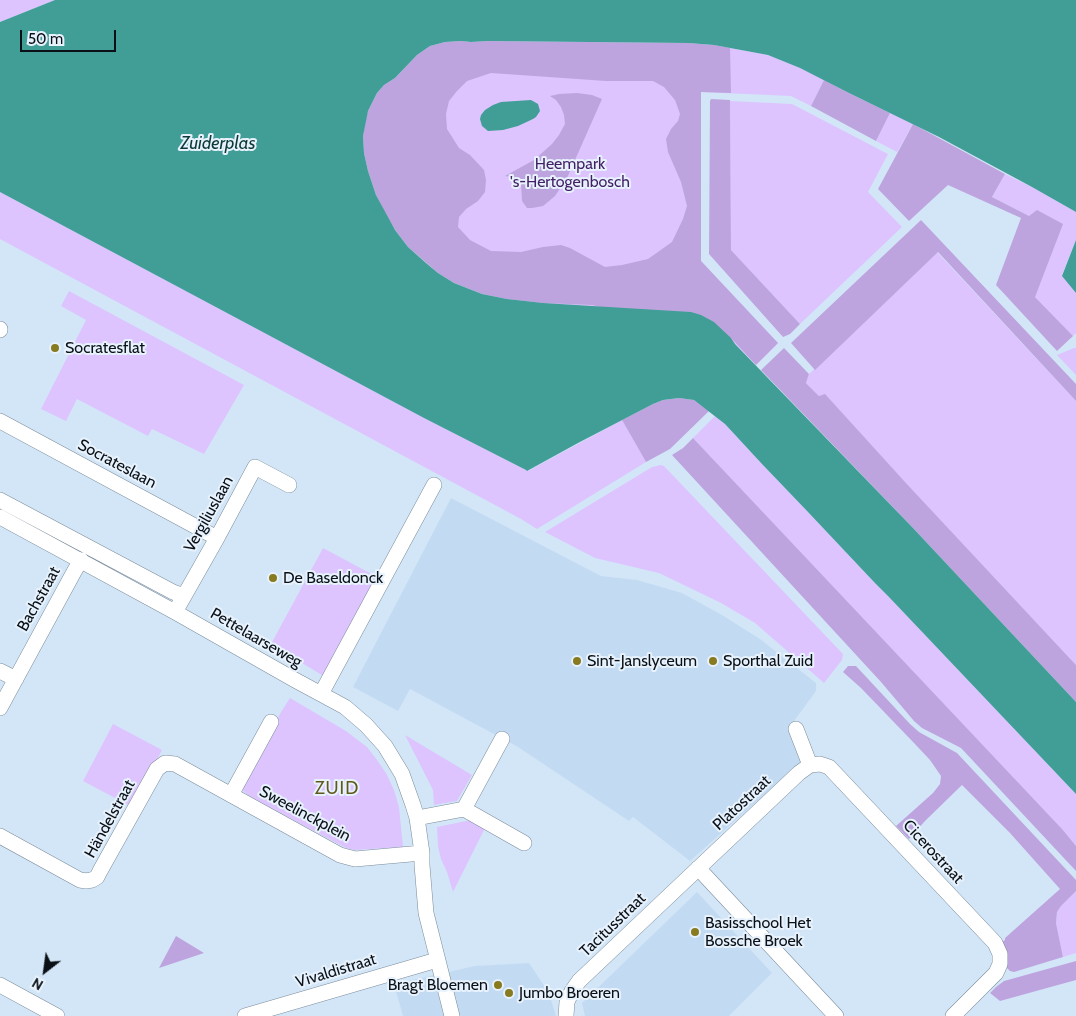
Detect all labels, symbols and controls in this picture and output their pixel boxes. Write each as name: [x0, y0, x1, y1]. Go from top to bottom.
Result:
scale bar: [22, 20, 119, 52]
text: 50 m: [28, 30, 63, 48]
water label: Zuiderplas: [181, 133, 255, 155]
park label: Heempark 's-Hertogenbosch: [510, 154, 630, 192]
place label: Socratesflat: [65, 338, 145, 358]
marker: Socratesflat: [49, 342, 61, 354]
street label: Socrateslaan: [74, 435, 160, 493]
street label: Vergiliuslaan: [180, 473, 238, 555]
street label: Bachstraat: [13, 563, 65, 635]
place label: De Baseldonck: [283, 568, 383, 588]
marker: De Baseldonck: [267, 572, 279, 584]
street label: Pettelaarseweg: [207, 604, 305, 672]
place label: Sint-Janslyceum: [587, 651, 697, 671]
place label: Sporthal Zuid: [723, 651, 813, 671]
marker: Sint-Janslyceum: [571, 655, 583, 667]
marker: Sporthal Zuid: [707, 655, 719, 667]
street label: Platostraat: [709, 771, 775, 835]
street label: Händelstraat: [81, 777, 139, 861]
district label: ZUID: [314, 778, 360, 800]
street label: Sweelinckplein: [256, 782, 354, 846]
street label: Cicerostraat: [899, 816, 967, 888]
street label: Tacitusstraat: [576, 889, 650, 961]
place label: Basisschool Het Bossche Broek: [705, 913, 811, 951]
marker: Basisschool Het Bossche Broek: [689, 926, 701, 938]
north arrow: [20, 946, 70, 996]
street label: Vivaldistraat: [294, 950, 378, 992]
text: N: [29, 974, 46, 994]
place label: Bragt Bloemen: [388, 975, 488, 995]
marker: Bragt Bloemen: [492, 979, 504, 991]
place label: Jumbo Broeren: [519, 983, 620, 1003]
marker: Jumbo Broeren: [503, 987, 515, 999]

